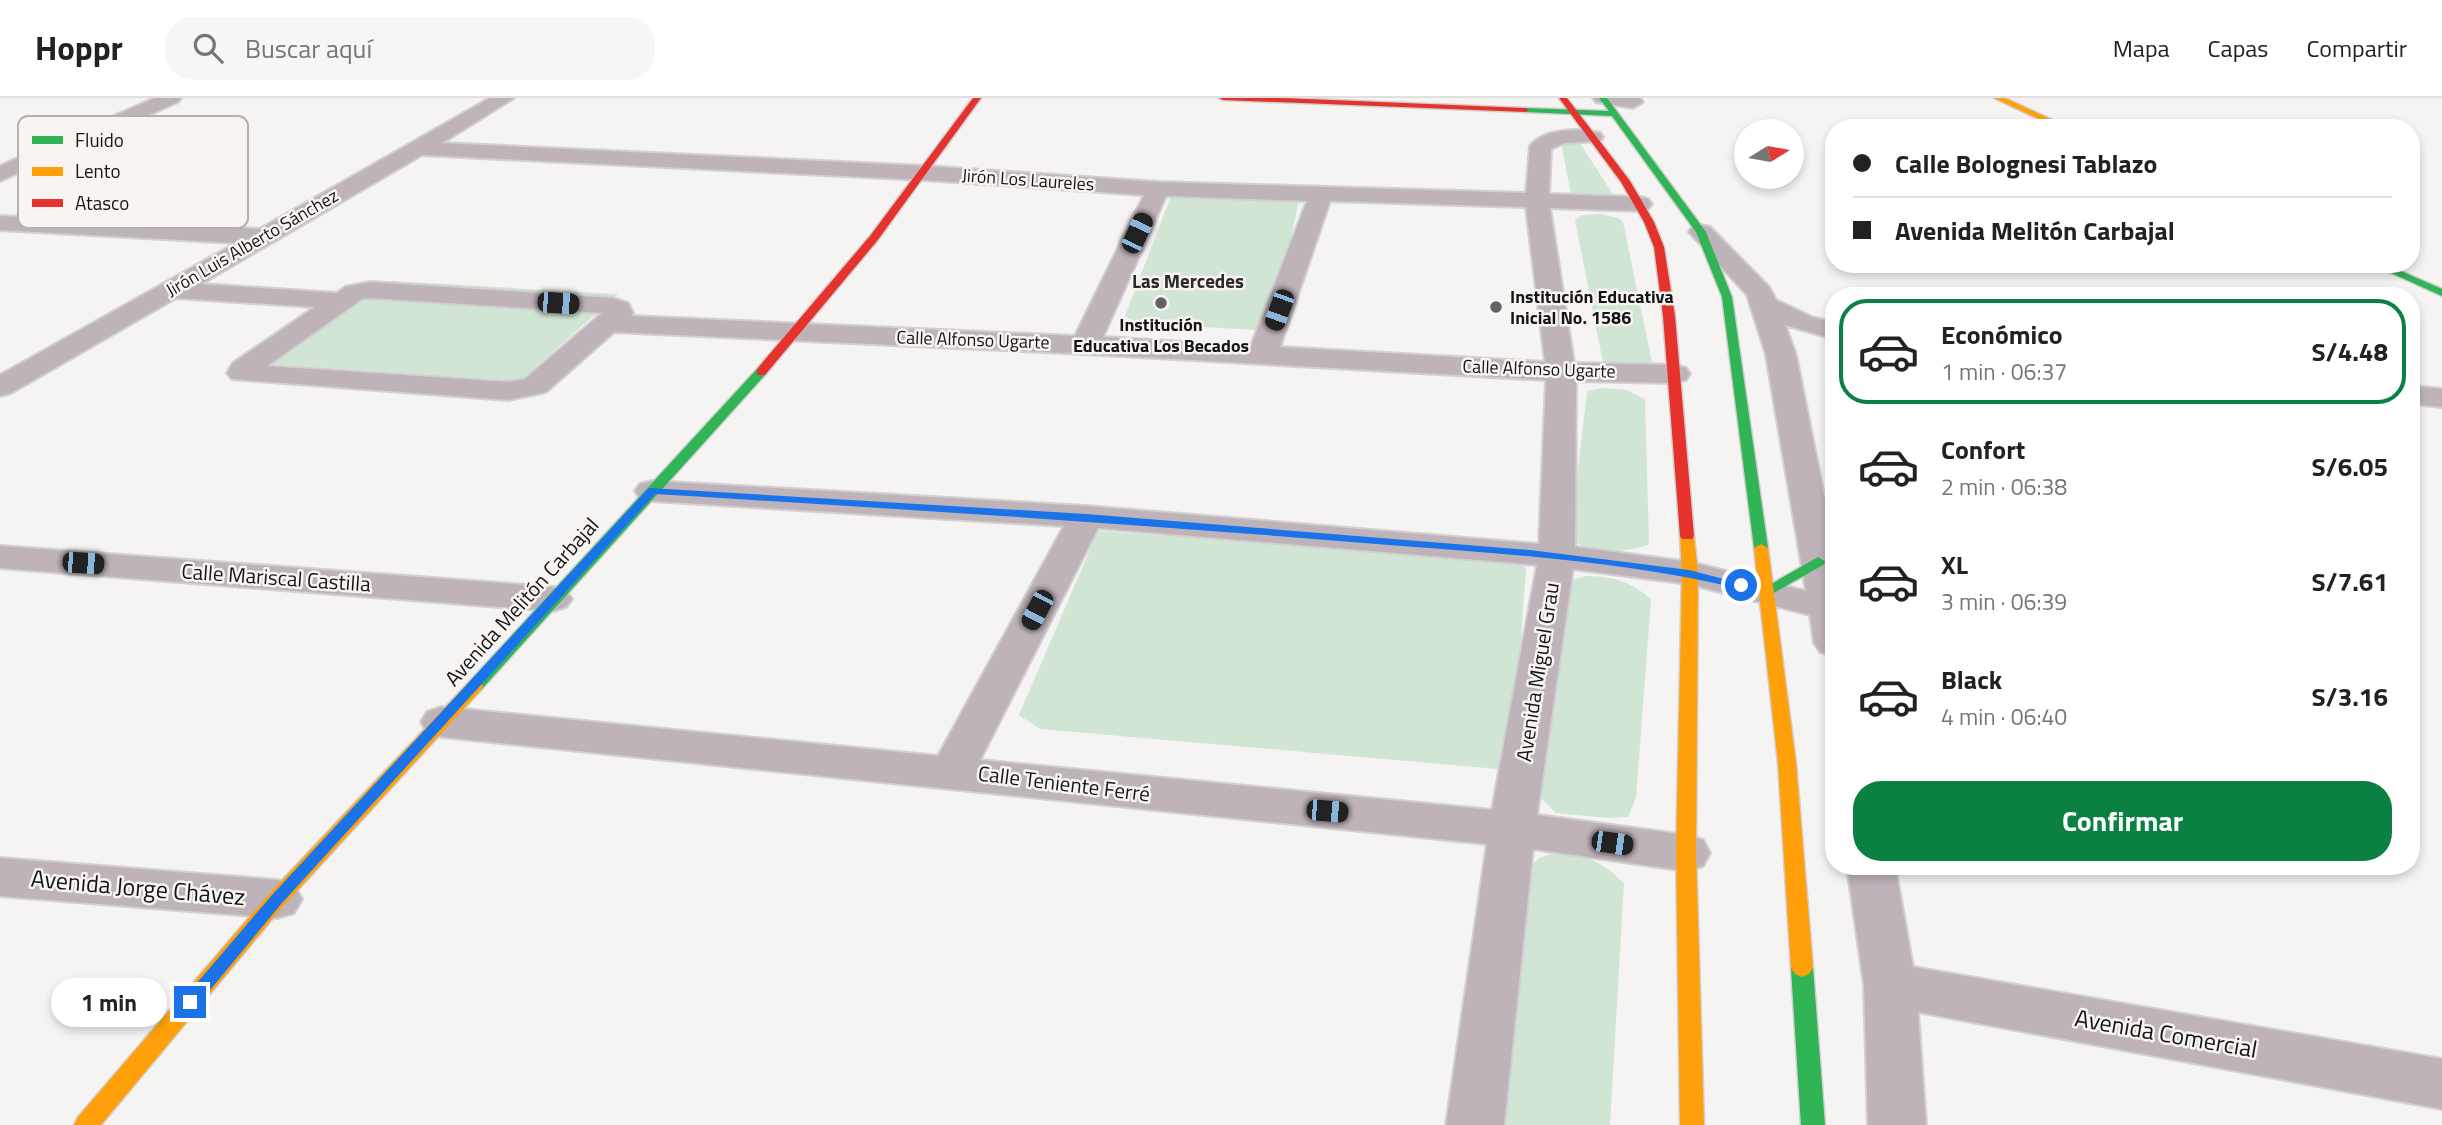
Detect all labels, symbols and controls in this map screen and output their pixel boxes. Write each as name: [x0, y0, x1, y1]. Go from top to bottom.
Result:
search box: [165, 17, 655, 80]
text: Hoppr: [35, 23, 123, 73]
icon: search: [189, 29, 227, 67]
text: Buscar aquí: [245, 29, 372, 68]
text: Mapa: [2113, 30, 2170, 66]
text: Capas: [2208, 30, 2268, 66]
text: Compartir: [2306, 30, 2407, 66]
legend: [18, 116, 248, 228]
north arrow: [1734, 119, 1804, 189]
map controls: [1734, 119, 1804, 189]
text: Fluido: [75, 125, 124, 154]
text: Calle Bolognesi Tablazo: [1895, 144, 2157, 183]
text: Lento: [75, 156, 120, 185]
street label: Jirón Los Laureles: [961, 161, 1095, 198]
street label: Jirón Luis Alberto Sánchez: [160, 182, 343, 303]
text: Atasco: [75, 188, 129, 217]
car: [1119, 210, 1156, 256]
text: Avenida Melitón Carbajal: [1895, 211, 2175, 250]
district label: Las Mercedes: [1132, 266, 1244, 295]
place label: Institución Educativa Inicial No. 1586: [1510, 283, 1674, 331]
car: [1262, 287, 1297, 333]
car: [537, 291, 580, 315]
marker: Institución Educativa Los Becados: [1153, 295, 1169, 311]
marker: Institución Educativa Inicial No. 1586: [1488, 299, 1504, 315]
place label: Institución Educativa Los Becados: [1073, 311, 1249, 359]
text: Económico: [1941, 315, 2063, 354]
icon: car: [1857, 320, 1920, 383]
street label: Calle Alfonso Ugarte: [896, 323, 1050, 356]
text: S/4.48: [2311, 332, 2388, 371]
street label: Calle Alfonso Ugarte: [1462, 352, 1616, 385]
text: 1 min · 06:37: [1941, 354, 2067, 389]
text: Confort: [1941, 430, 2025, 469]
icon: car: [1857, 435, 1920, 498]
text: S/6.05: [2311, 447, 2388, 486]
text: 2 min · 06:38: [1941, 469, 2067, 504]
street label: Avenida Melitón Carbajal: [437, 510, 606, 693]
text: XL: [1941, 545, 1968, 584]
icon: car: [1857, 550, 1920, 613]
car: [62, 551, 105, 575]
street label: Calle Mariscal Castilla: [180, 554, 372, 600]
text: S/7.61: [2311, 562, 2388, 601]
route start: [1725, 569, 1757, 601]
street label: Avenida Miguel Grau: [1507, 580, 1567, 764]
text: 3 min · 06:39: [1941, 584, 2067, 619]
car: [1018, 587, 1057, 633]
text: Black: [1941, 660, 2002, 699]
icon: car: [1857, 665, 1920, 728]
text: S/3.16: [2311, 677, 2388, 716]
text: 4 min · 06:40: [1941, 699, 2067, 734]
street label: Calle Teniente Ferré: [976, 757, 1152, 809]
button: Confirmar: [1853, 781, 2392, 861]
car: [1306, 799, 1349, 823]
car: [1590, 830, 1635, 856]
street label: Avenida Jorge Chávez: [29, 860, 247, 914]
callout: 1 min: [50, 978, 166, 1026]
text: 1 min: [81, 985, 137, 1020]
route end: [174, 986, 206, 1018]
street label: Avenida Comercial: [2072, 999, 2260, 1067]

